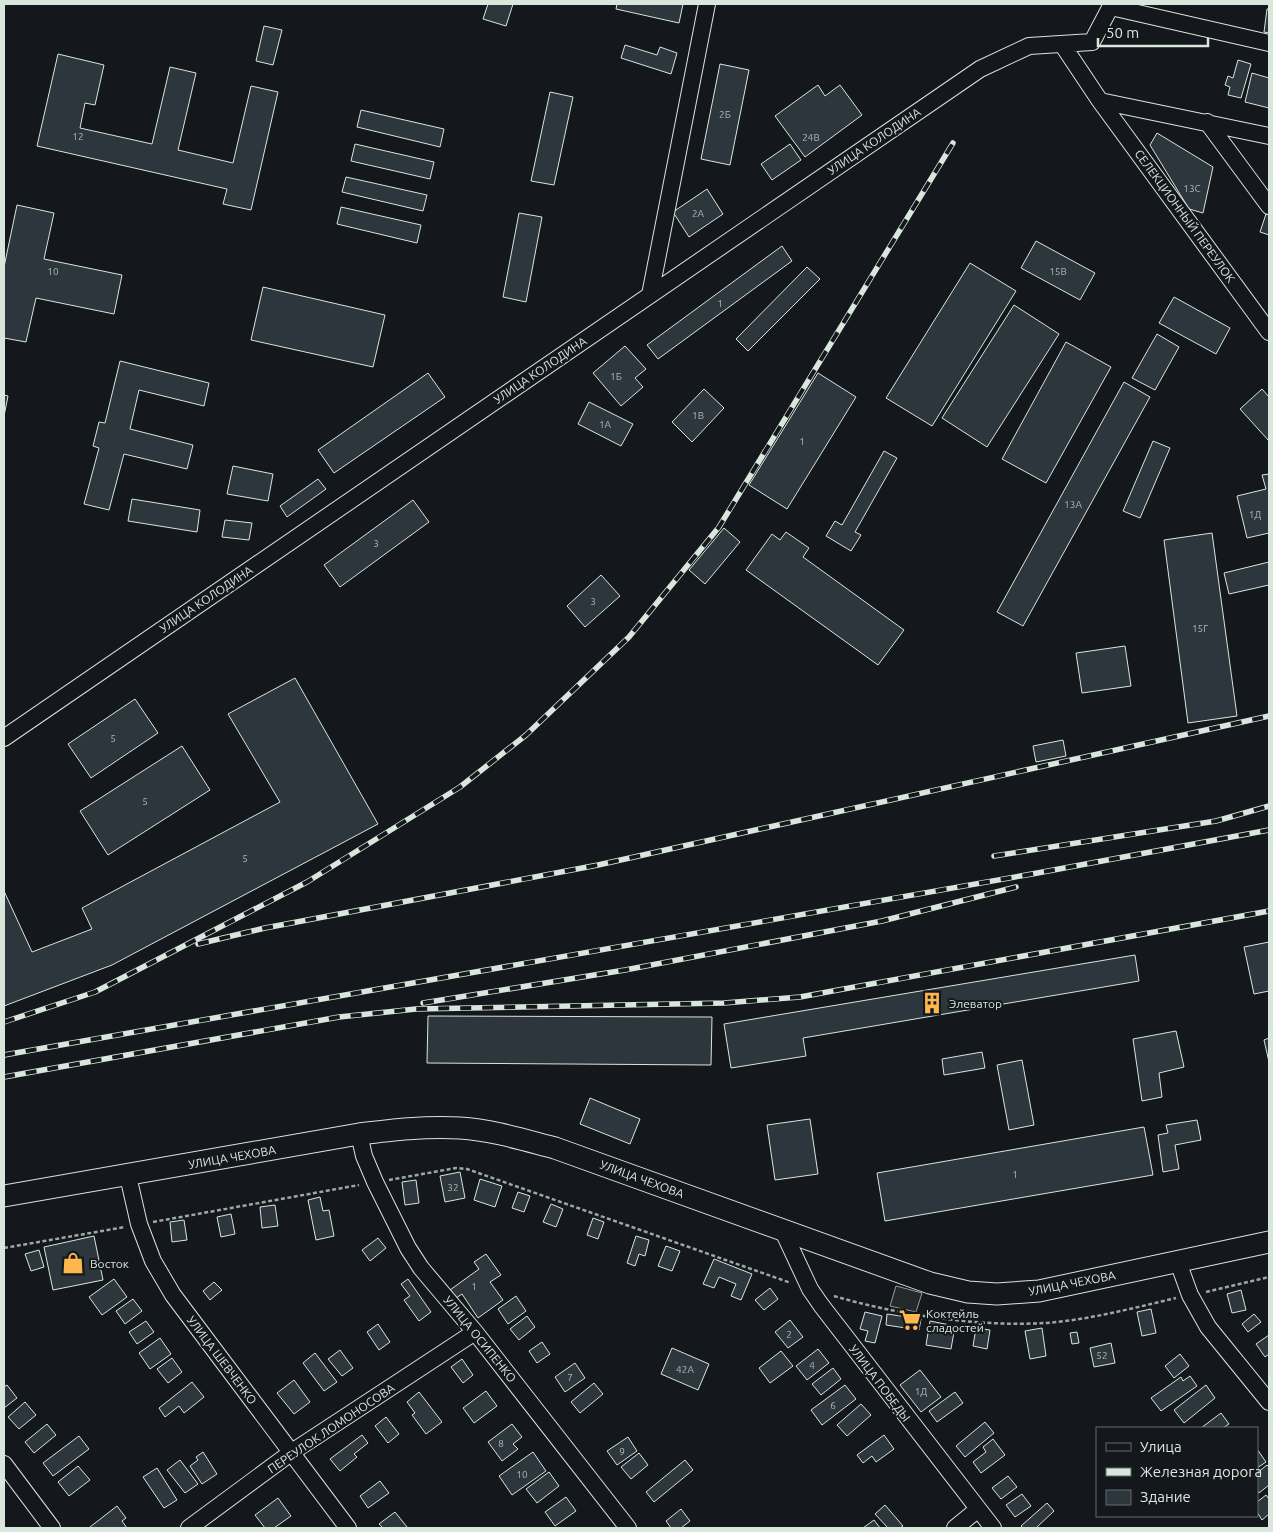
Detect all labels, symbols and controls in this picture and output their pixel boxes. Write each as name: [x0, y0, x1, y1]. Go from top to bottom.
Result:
scale bar: [1098, 15, 1208, 47]
text: 50 m: [1106, 24, 1139, 41]
street label: УЛИЦА КОЛОДИНА: [825, 105, 923, 177]
house number: 2Б: [719, 109, 731, 120]
house number: 12: [72, 131, 84, 142]
house number: 24В: [802, 132, 820, 143]
street label: СЕЛЕКЦИОННЫЙ ПЕРЕУЛОК: [1132, 147, 1238, 286]
house number: 13С: [1183, 183, 1201, 194]
house number: 2А: [692, 208, 705, 219]
house number: 10: [47, 266, 59, 277]
house number: 15В: [1049, 266, 1067, 277]
house number: 1: [717, 298, 723, 309]
street label: УЛИЦА КОЛОДИНА: [491, 334, 589, 406]
house number: 1Б: [610, 371, 622, 382]
house number: 1В: [692, 410, 704, 421]
house number: 1А: [599, 419, 612, 430]
house number: 1: [799, 436, 805, 447]
house number: 13А: [1064, 499, 1082, 510]
house number: 1Д: [1249, 509, 1261, 520]
house number: 3: [373, 538, 379, 549]
street label: УЛИЦА КОЛОДИНА: [157, 563, 255, 635]
house number: 3: [590, 596, 596, 607]
house number: 15Г: [1192, 623, 1208, 634]
house number: 5: [110, 733, 116, 744]
house number: 5: [142, 796, 148, 807]
house number: 5: [242, 853, 248, 864]
building icon: Элеватор: [919, 990, 945, 1016]
place label: Элеватор: [949, 997, 1002, 1010]
street label: УЛИЦА ЧЕХОВА: [187, 1143, 277, 1171]
street label: УЛИЦА ЧЕХОВА: [598, 1158, 686, 1200]
house number: 1: [1012, 1169, 1018, 1180]
house number: 32: [447, 1182, 459, 1193]
shop icon: Восток: [60, 1250, 86, 1276]
place label: Восток: [90, 1257, 129, 1270]
street label: УЛИЦА ЧЕХОВА: [1027, 1268, 1117, 1298]
house number: 1: [471, 1281, 477, 1292]
street label: УЛИЦА ОСИПЕНКО: [441, 1293, 519, 1385]
supermarket icon: Коктейль сладостей: [897, 1307, 923, 1333]
place label: Коктейль сладостей: [926, 1307, 984, 1334]
street label: УЛИЦА ШЕВЧЕНКО: [185, 1313, 259, 1407]
house number: 2: [786, 1329, 792, 1340]
street label: УЛИЦА ПОБЕДЫ: [847, 1342, 913, 1424]
house number: 52: [1096, 1350, 1108, 1361]
house number: 4: [809, 1360, 815, 1371]
house number: 42А: [676, 1364, 694, 1375]
house number: 7: [567, 1372, 573, 1383]
street label: ПЕРЕУЛОК ЛОМОНОСОВА: [265, 1381, 397, 1475]
house number: 1Д: [915, 1386, 927, 1397]
house number: 6: [830, 1400, 836, 1411]
legend: [1096, 1427, 1258, 1517]
house number: 8: [498, 1438, 504, 1449]
text: Улица: [1140, 1438, 1182, 1455]
house number: 9: [619, 1446, 625, 1457]
text: Железная дорога: [1140, 1463, 1262, 1480]
house number: 10: [516, 1469, 528, 1480]
text: Здание: [1140, 1488, 1191, 1505]

